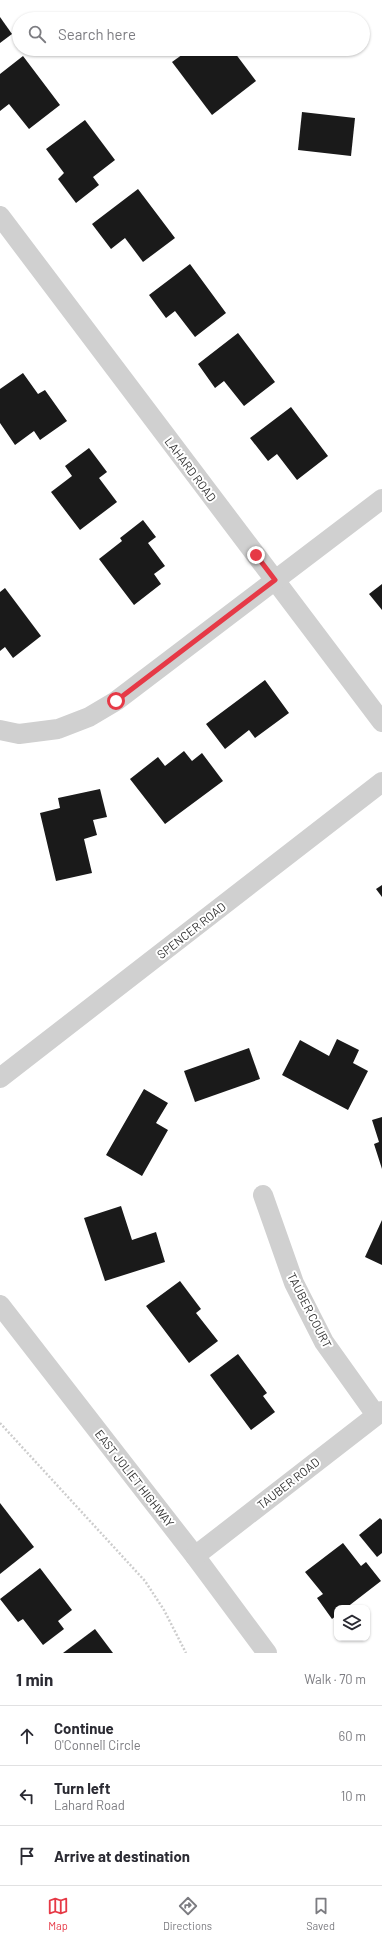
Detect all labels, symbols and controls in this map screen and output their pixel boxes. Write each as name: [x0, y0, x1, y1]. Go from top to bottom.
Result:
search box: [12, 12, 370, 56]
icon: search: [26, 23, 48, 45]
text: Search here: [58, 25, 136, 43]
street label: LAHARD ROAD: [162, 434, 220, 504]
route end: [247, 546, 265, 564]
route start: [107, 692, 125, 710]
street label: SPENCER ROAD: [154, 899, 228, 961]
street label: TAUBER COURT: [285, 1270, 335, 1350]
street label: EAST JOLIET HIGHWAY: [93, 1427, 177, 1530]
street label: TAUBER ROAD: [254, 1454, 322, 1512]
map controls: [334, 1605, 370, 1641]
button: layers: [334, 1605, 370, 1641]
text: 1 min: [16, 1669, 53, 1689]
text: Walk · 70 m: [304, 1671, 366, 1687]
text: Continue: [54, 1719, 114, 1737]
icon: ahead: [16, 1725, 38, 1747]
text: 60 m: [339, 1728, 366, 1744]
text: O'Connell Circle: [54, 1737, 141, 1753]
text: Turn left: [54, 1779, 110, 1797]
icon: left: [16, 1785, 38, 1807]
text: 10 m: [341, 1788, 366, 1804]
text: Lahard Road: [54, 1797, 125, 1813]
icon: arrive: [16, 1845, 38, 1867]
text: Arrive at destination: [54, 1847, 190, 1865]
tab: Map: [47, 1895, 69, 1932]
tab: Directions: [163, 1895, 212, 1932]
tab: Saved: [306, 1895, 335, 1932]

